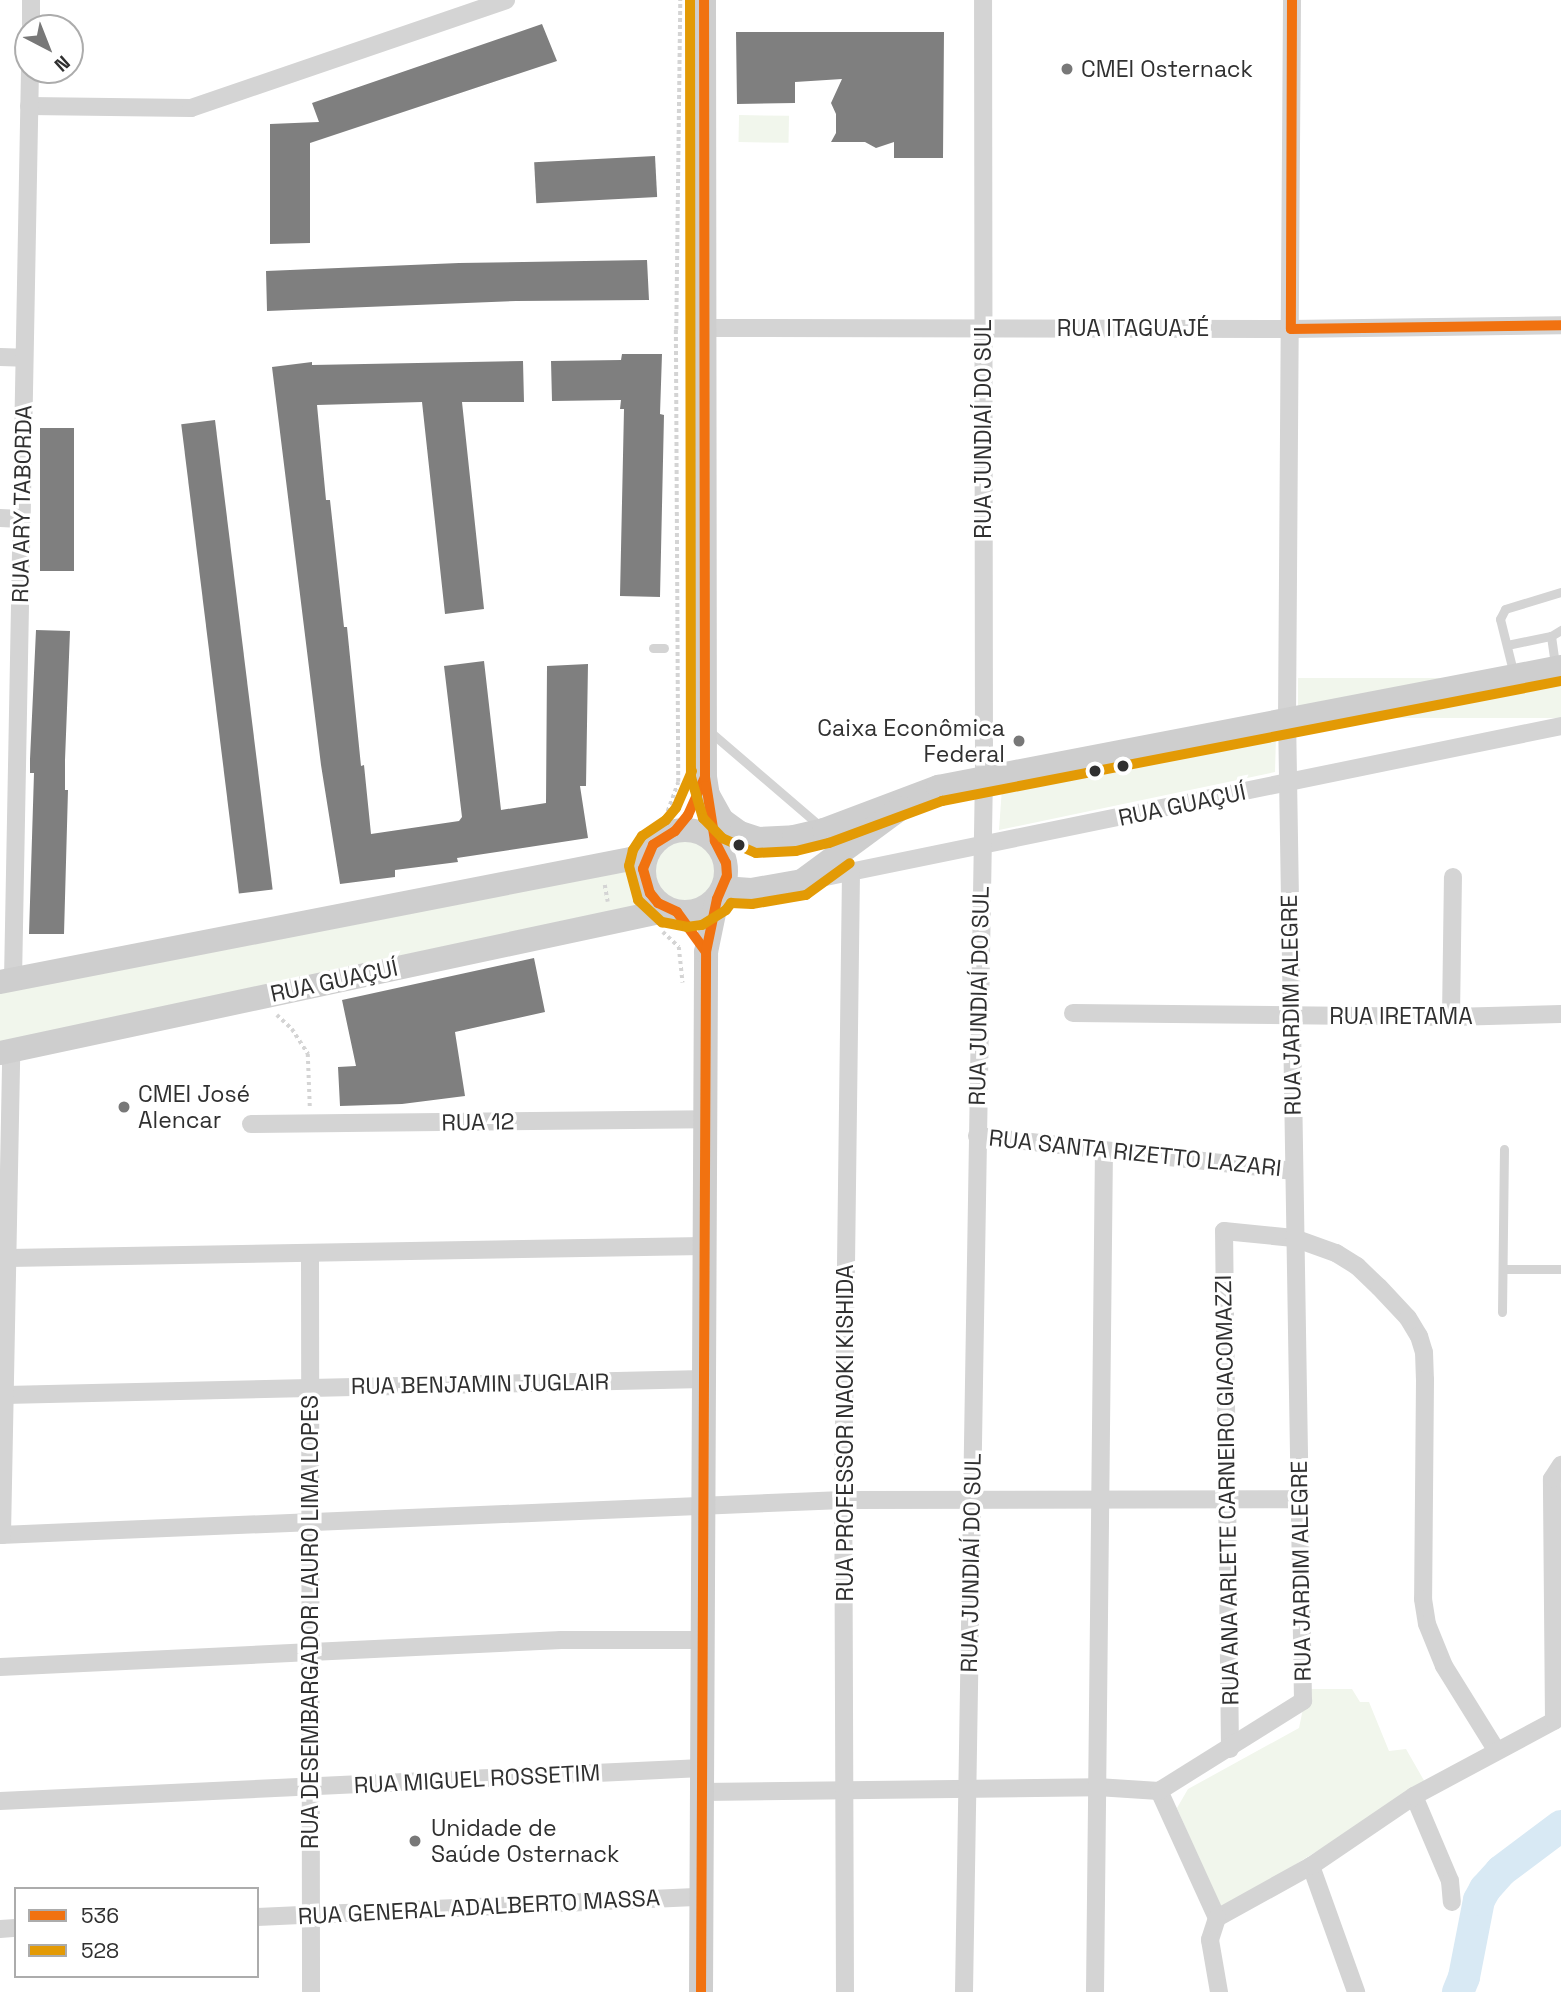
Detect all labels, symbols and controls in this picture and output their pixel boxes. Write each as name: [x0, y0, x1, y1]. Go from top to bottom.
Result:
north arrow: [14, 14, 84, 84]
text: N: [49, 50, 75, 77]
place label: CMEI Osternack: [1081, 55, 1253, 83]
marker: CMEI Osternack: [1059, 61, 1075, 77]
street label: RUA ITAGUAJÉ: [1057, 314, 1209, 342]
street label: RUA JUNDIAÍ DO SUL: [969, 319, 997, 539]
street label: RUA ARY TABORDA: [6, 404, 38, 604]
place label: Caixa Econômica Federal: [817, 714, 1005, 768]
marker: Caixa Econômica Federal: [1011, 733, 1027, 749]
unlabelled marker: [1116, 759, 1130, 773]
unlabelled marker: [1088, 764, 1102, 778]
street label: RUA GUAÇUÍ: [1116, 778, 1248, 832]
unlabelled marker: [732, 838, 746, 852]
street label: RUA JUNDIAÍ DO SUL: [963, 886, 995, 1106]
street label: RUA JARDIM ALEGRE: [1275, 894, 1307, 1116]
street label: RUA GUAÇUÍ: [268, 954, 400, 1008]
street label: RUA IRETAMA: [1329, 1002, 1473, 1030]
place label: CMEI José Alencar: [138, 1080, 250, 1134]
marker: CMEI José Alencar: [116, 1099, 132, 1115]
street label: RUA 12: [441, 1108, 515, 1136]
street label: RUA SANTA RIZETTO LAZARI: [987, 1124, 1283, 1182]
street label: RUA PROFESSOR NAOKI KISHIDA: [831, 1264, 859, 1602]
street label: RUA ANA ARLETE CARNEIRO GIACOMAZZI: [1209, 1274, 1245, 1706]
street label: RUA BENJAMIN JUGLAIR: [350, 1368, 610, 1400]
street label: RUA DESEMBARGADOR LAURO LIMA LOPES: [296, 1395, 324, 1849]
street label: RUA JUNDIAÍ DO SUL: [955, 1453, 987, 1673]
street label: RUA JARDIM ALEGRE: [1285, 1460, 1317, 1682]
street label: RUA MIGUEL ROSSETIM: [353, 1759, 601, 1799]
place label: Unidade de Saúde Osternack: [431, 1814, 619, 1868]
marker: Unidade de Saúde Osternack: [405, 1831, 425, 1851]
street label: RUA GENERAL ADALBERTO MASSA: [297, 1884, 661, 1930]
legend: [14, 1887, 259, 1978]
text: 536: [81, 1902, 119, 1929]
text: 528: [81, 1937, 119, 1964]

